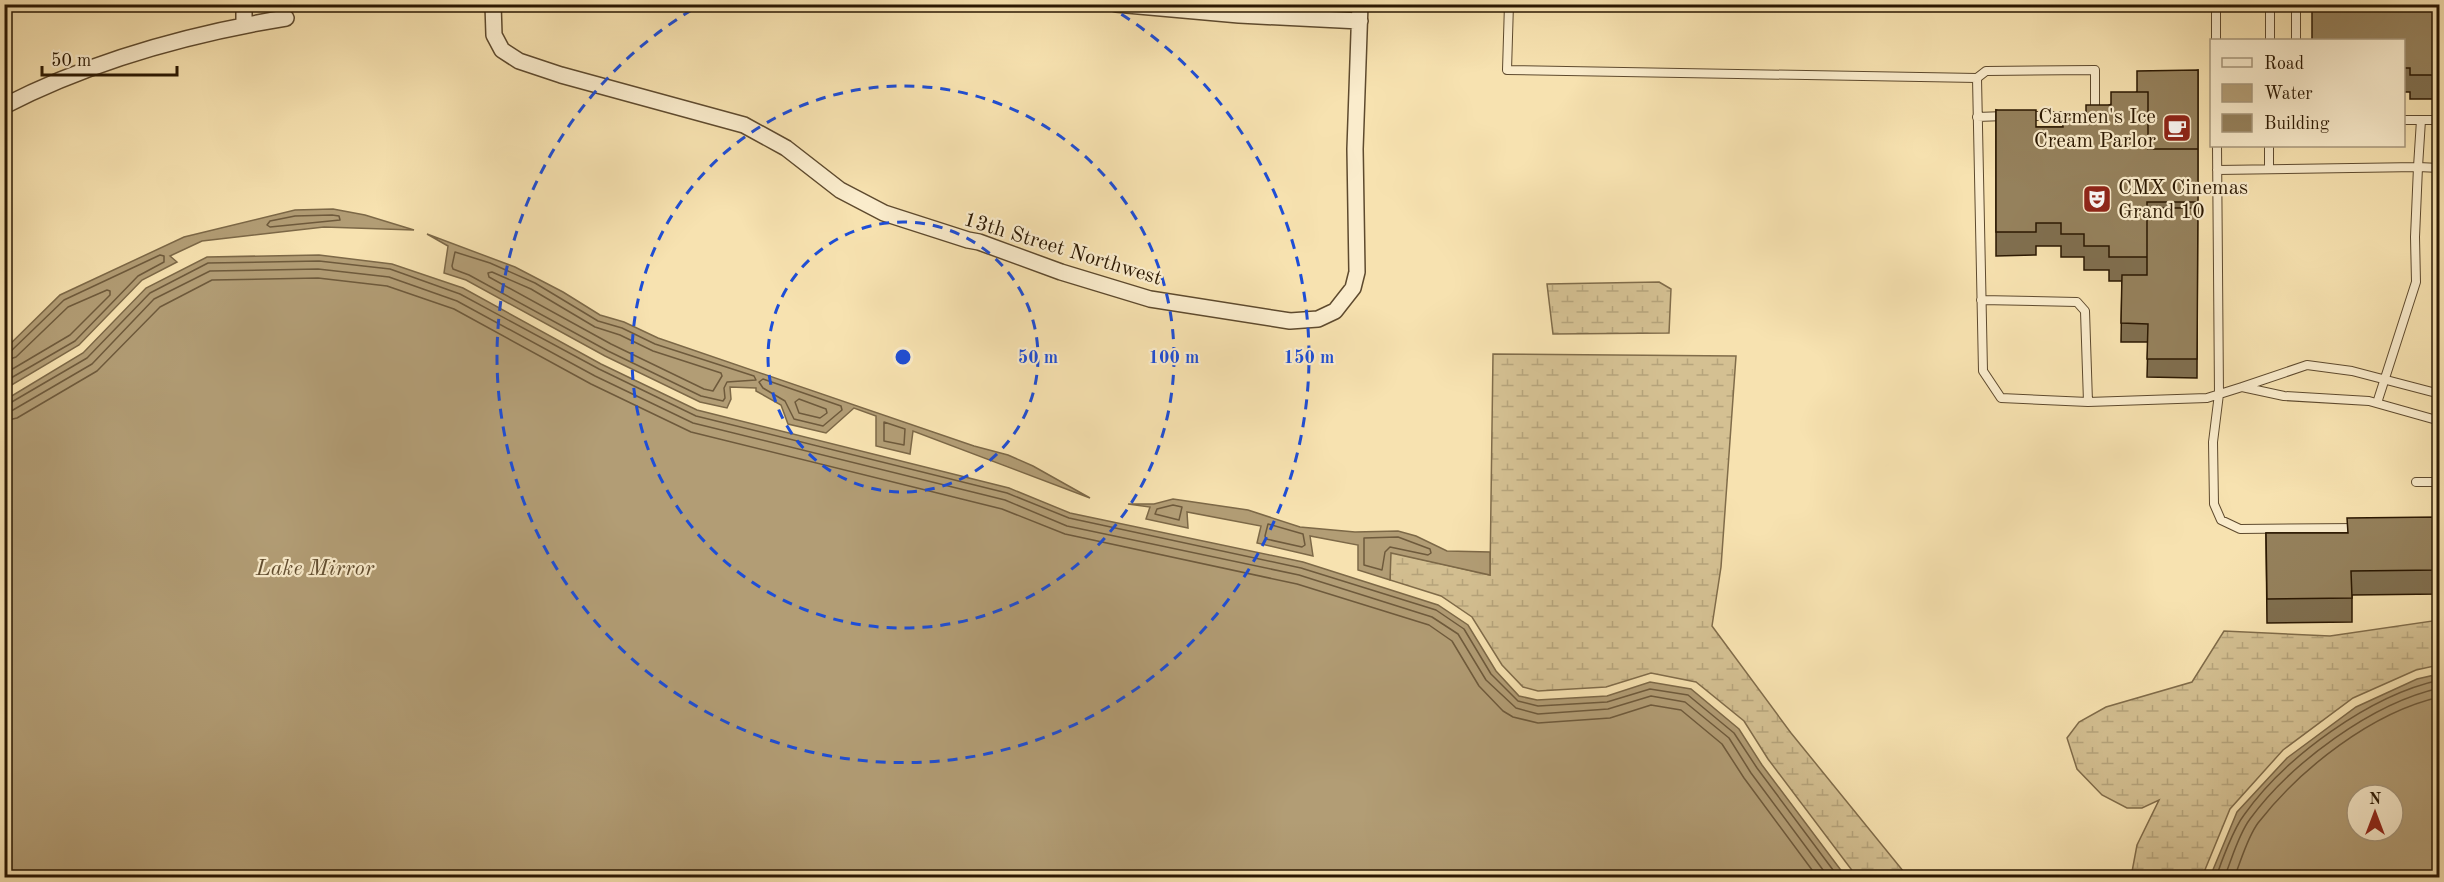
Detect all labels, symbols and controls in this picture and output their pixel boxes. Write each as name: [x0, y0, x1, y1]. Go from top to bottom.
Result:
scale bar: [42, 39, 177, 77]
legend: [2210, 39, 2405, 147]
text: 50 m: [51, 52, 91, 70]
text: Road: [2264, 55, 2304, 73]
text: Water: [2264, 85, 2313, 103]
place label: Carmen's Ice Cream Parlor: [2034, 107, 2156, 152]
cafe icon: Carmen's Ice Cream Parlor: [2161, 112, 2193, 144]
text: Building: [2264, 115, 2330, 133]
place label: CMX Cinemas Grand 10: [2118, 178, 2248, 223]
theatre icon: CMX Cinemas Grand 10: [2081, 183, 2113, 215]
street label: 13th Street Northwest: [961, 209, 1164, 290]
centre of rings: [893, 347, 913, 367]
text: 50 m: [1018, 349, 1058, 367]
text: 100 m: [1149, 349, 1199, 367]
text: 150 m: [1284, 349, 1334, 367]
water label: Lake Mirror: [255, 558, 375, 580]
north arrow: [2345, 783, 2405, 843]
text: N: [2369, 792, 2382, 808]

